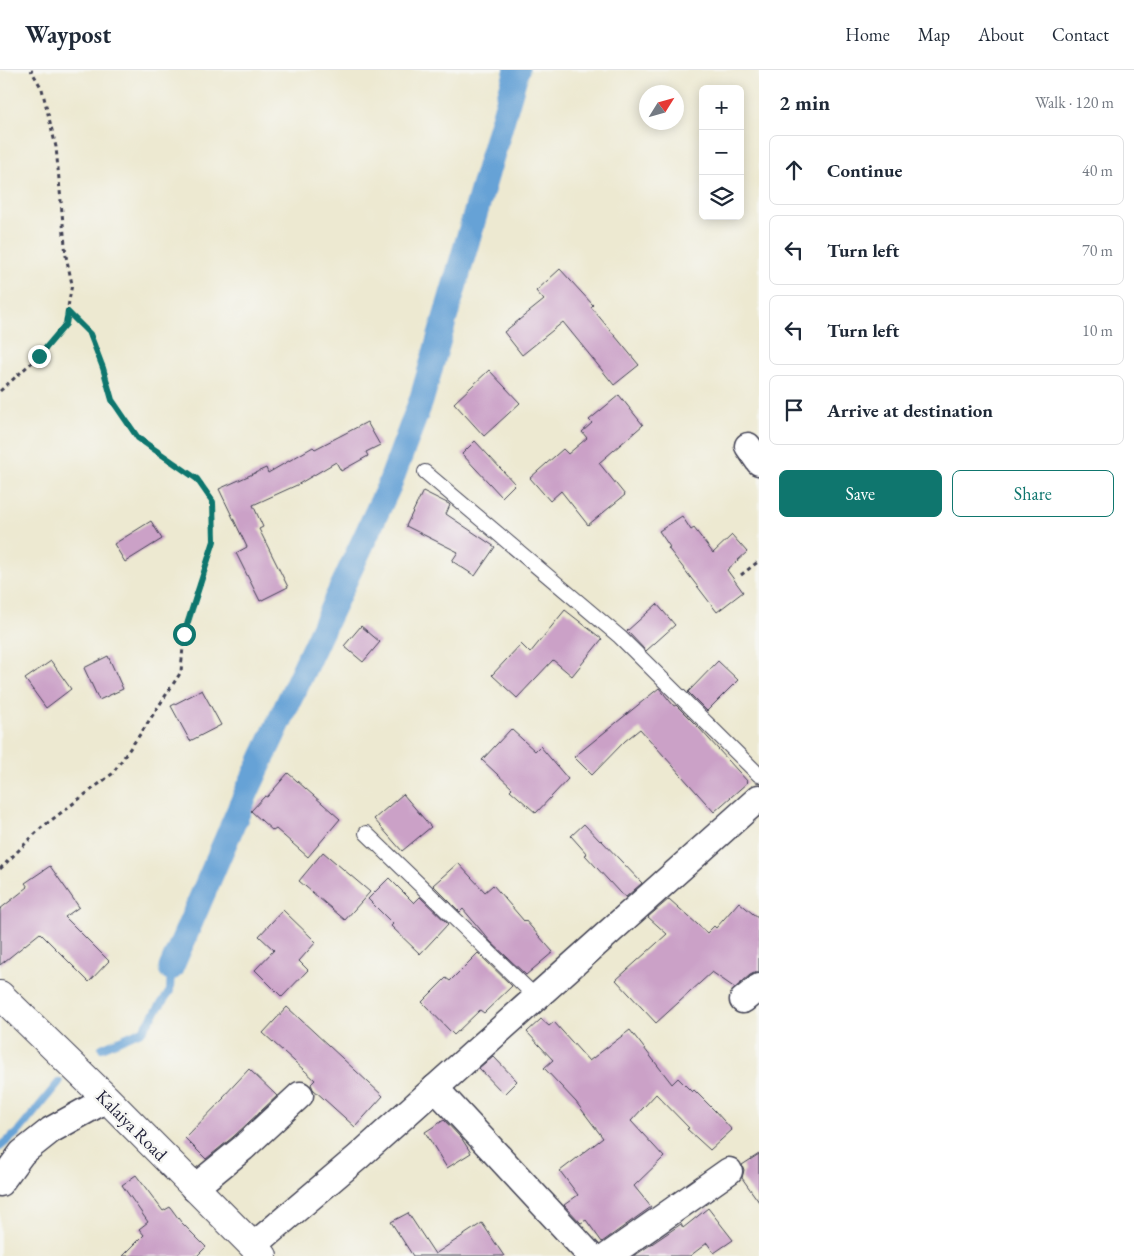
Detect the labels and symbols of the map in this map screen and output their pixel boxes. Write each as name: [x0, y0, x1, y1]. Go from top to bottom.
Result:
north arrow: [639, 85, 684, 130]
route end: [28, 345, 51, 368]
route start: [173, 623, 196, 646]
street label: Kalaiya Road: [92, 1085, 173, 1166]

